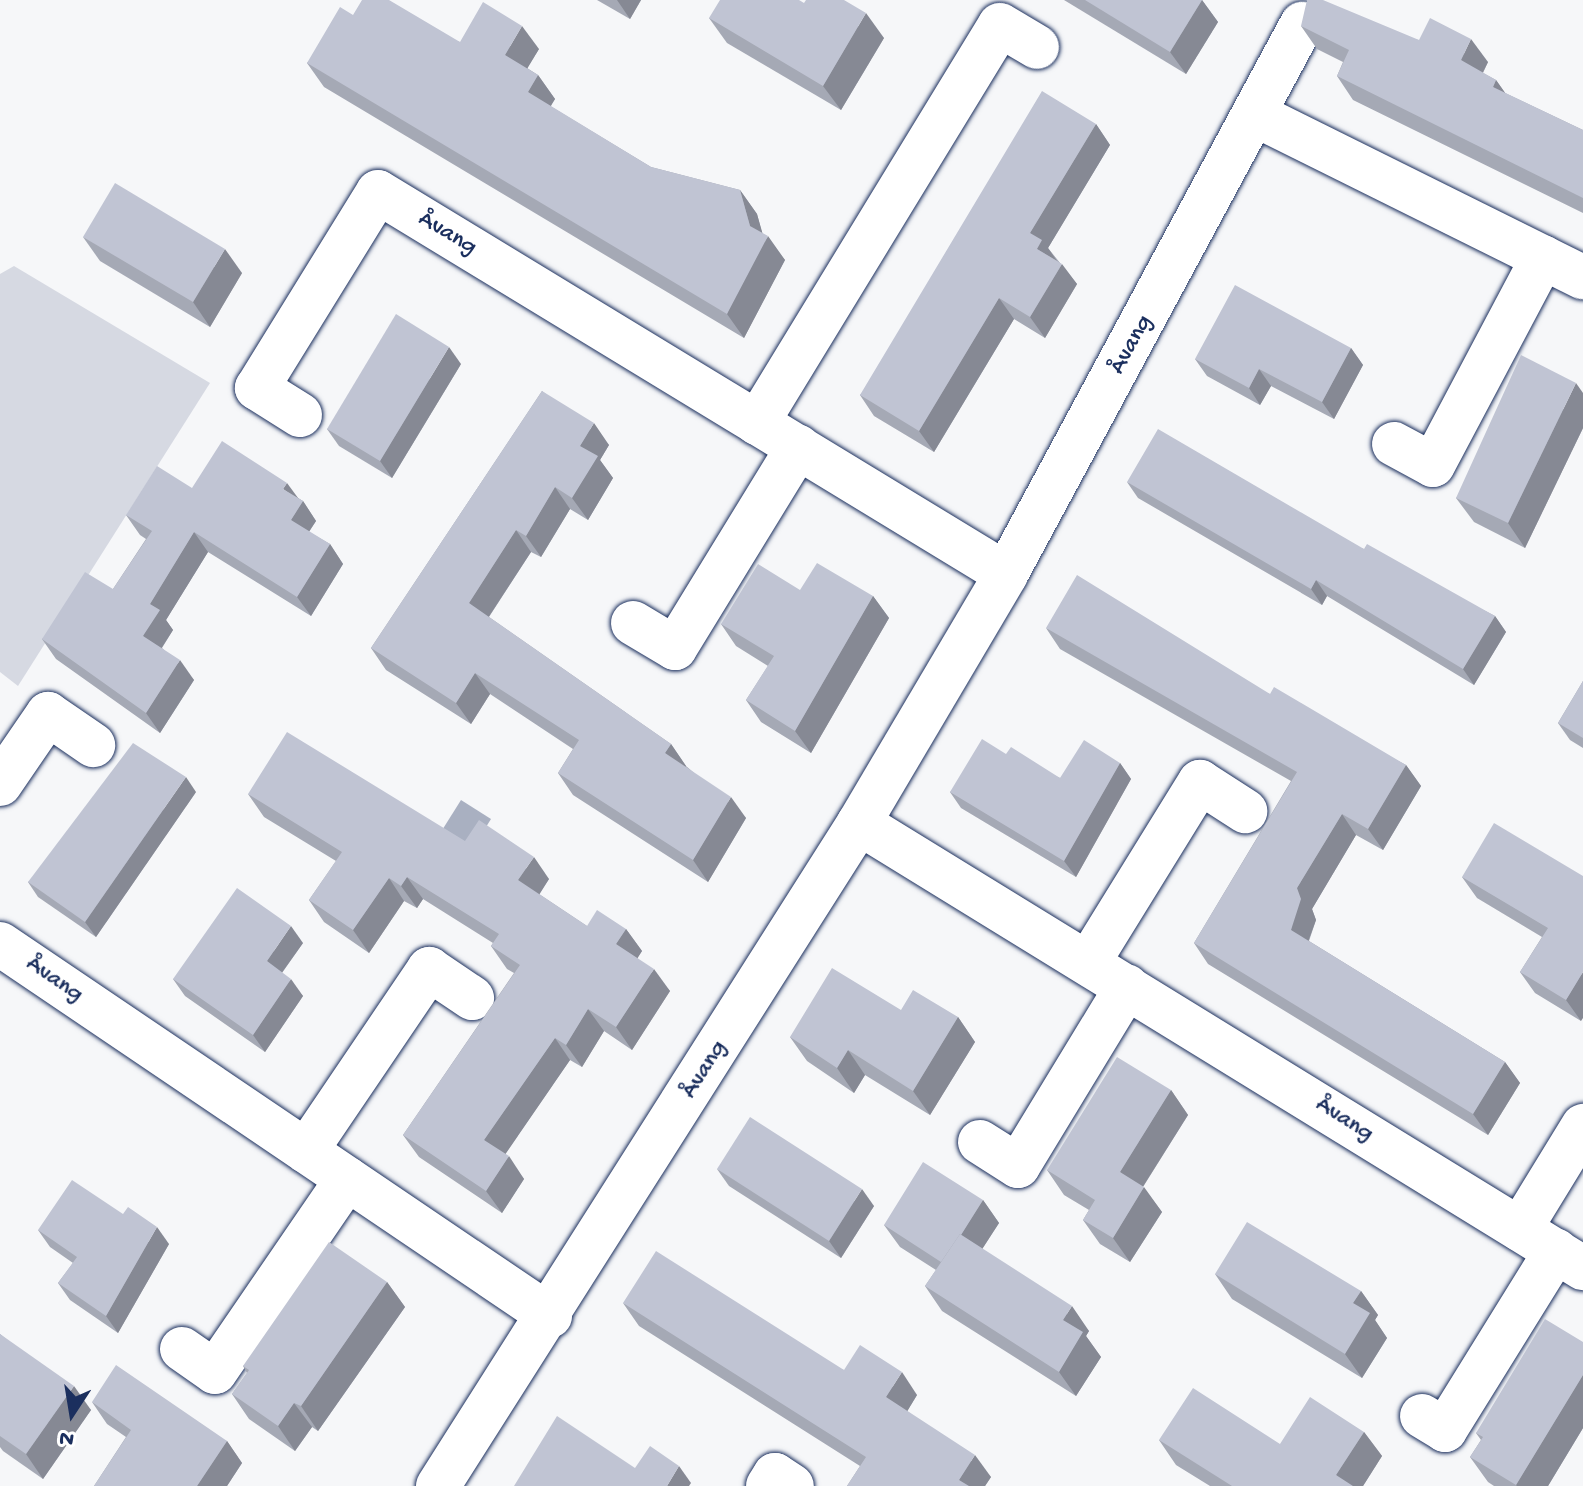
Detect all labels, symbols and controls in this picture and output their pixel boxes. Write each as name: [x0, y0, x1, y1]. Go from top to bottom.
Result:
street label: Åvang: [413, 205, 481, 263]
street label: Åvang: [1104, 310, 1160, 380]
street label: Åvang: [20, 950, 88, 1010]
street label: Åvang: [676, 1036, 734, 1104]
street label: Åvang: [1310, 1091, 1378, 1149]
north arrow: [32, 1374, 112, 1454]
text: N: [57, 1423, 77, 1452]

